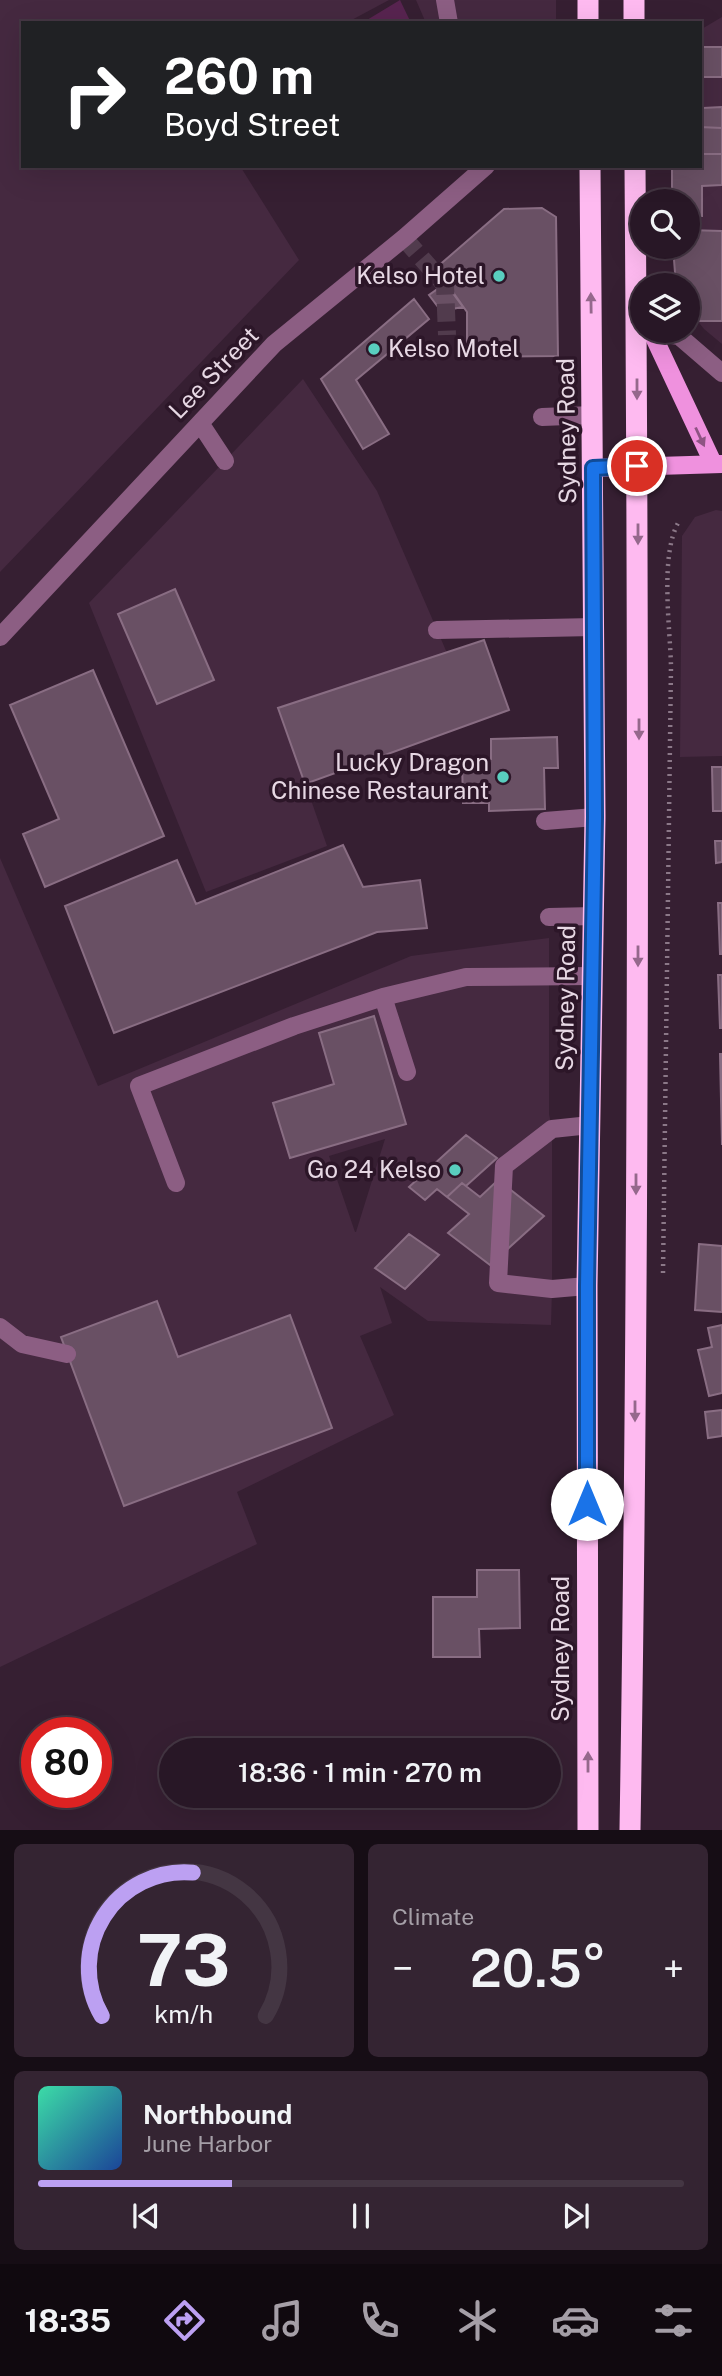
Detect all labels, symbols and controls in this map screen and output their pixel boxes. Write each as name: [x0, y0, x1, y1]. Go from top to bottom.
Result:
text: 260 m: [164, 47, 314, 105]
icon: right: [49, 49, 140, 140]
text: Boyd Street: [164, 106, 341, 143]
map controls: [630, 189, 700, 343]
button: search: [630, 189, 700, 259]
place label: Kelso Hotel: [356, 261, 485, 289]
marker: Kelso Hotel: [491, 268, 507, 284]
button: layers: [630, 273, 700, 343]
one-way arrow: [586, 292, 597, 314]
street label: Lee Street: [163, 321, 264, 424]
place label: Kelso Motel: [388, 334, 520, 362]
marker: Kelso Motel: [366, 341, 382, 357]
street label: Sydney Road: [551, 358, 581, 504]
one-way arrow: [631, 378, 643, 400]
one-way arrow: [695, 427, 706, 447]
pin: [607, 436, 667, 496]
icon: arrive: [618, 447, 656, 485]
one-way arrow: [632, 523, 644, 545]
one-way arrow: [633, 718, 645, 740]
place label: Lucky Dragon Chinese Restaurant: [271, 748, 489, 804]
marker: Lucky Dragon Chinese Restaurant: [495, 769, 511, 785]
street label: Sydney Road: [550, 925, 580, 1071]
one-way arrow: [632, 945, 643, 967]
place label: Go 24 Kelso: [307, 1155, 441, 1183]
marker: Go 24 Kelso: [447, 1162, 463, 1178]
one-way arrow: [631, 1173, 642, 1195]
one-way arrow: [629, 1400, 641, 1422]
position arrow: [550, 1467, 624, 1541]
street label: Sydney Road: [546, 1576, 574, 1722]
speed limit sign: 80: [21, 1717, 112, 1808]
one-way arrow: [582, 1751, 594, 1773]
text: 18:36 · 1 min · 270 m: [238, 1757, 482, 1788]
text: Climate: [392, 1903, 474, 1930]
text: 73: [137, 1918, 231, 2003]
text: 20.5°: [470, 1938, 606, 1999]
text: −: [392, 1946, 413, 1991]
text: +: [663, 1946, 684, 1991]
text: km/h: [155, 1999, 213, 2029]
text: Northbound: [143, 2099, 292, 2130]
text: June Harbor: [143, 2130, 272, 2157]
icon: previous: [127, 2197, 165, 2235]
icon: pause: [342, 2197, 380, 2235]
icon: next: [557, 2197, 595, 2235]
icon: directions: [160, 2296, 209, 2345]
icon: music: [258, 2296, 307, 2345]
icon: phone: [355, 2296, 404, 2345]
icon: climate: [453, 2296, 502, 2345]
icon: car: [551, 2296, 600, 2345]
icon: filters: [649, 2296, 698, 2345]
text: 18:35: [24, 2302, 111, 2339]

